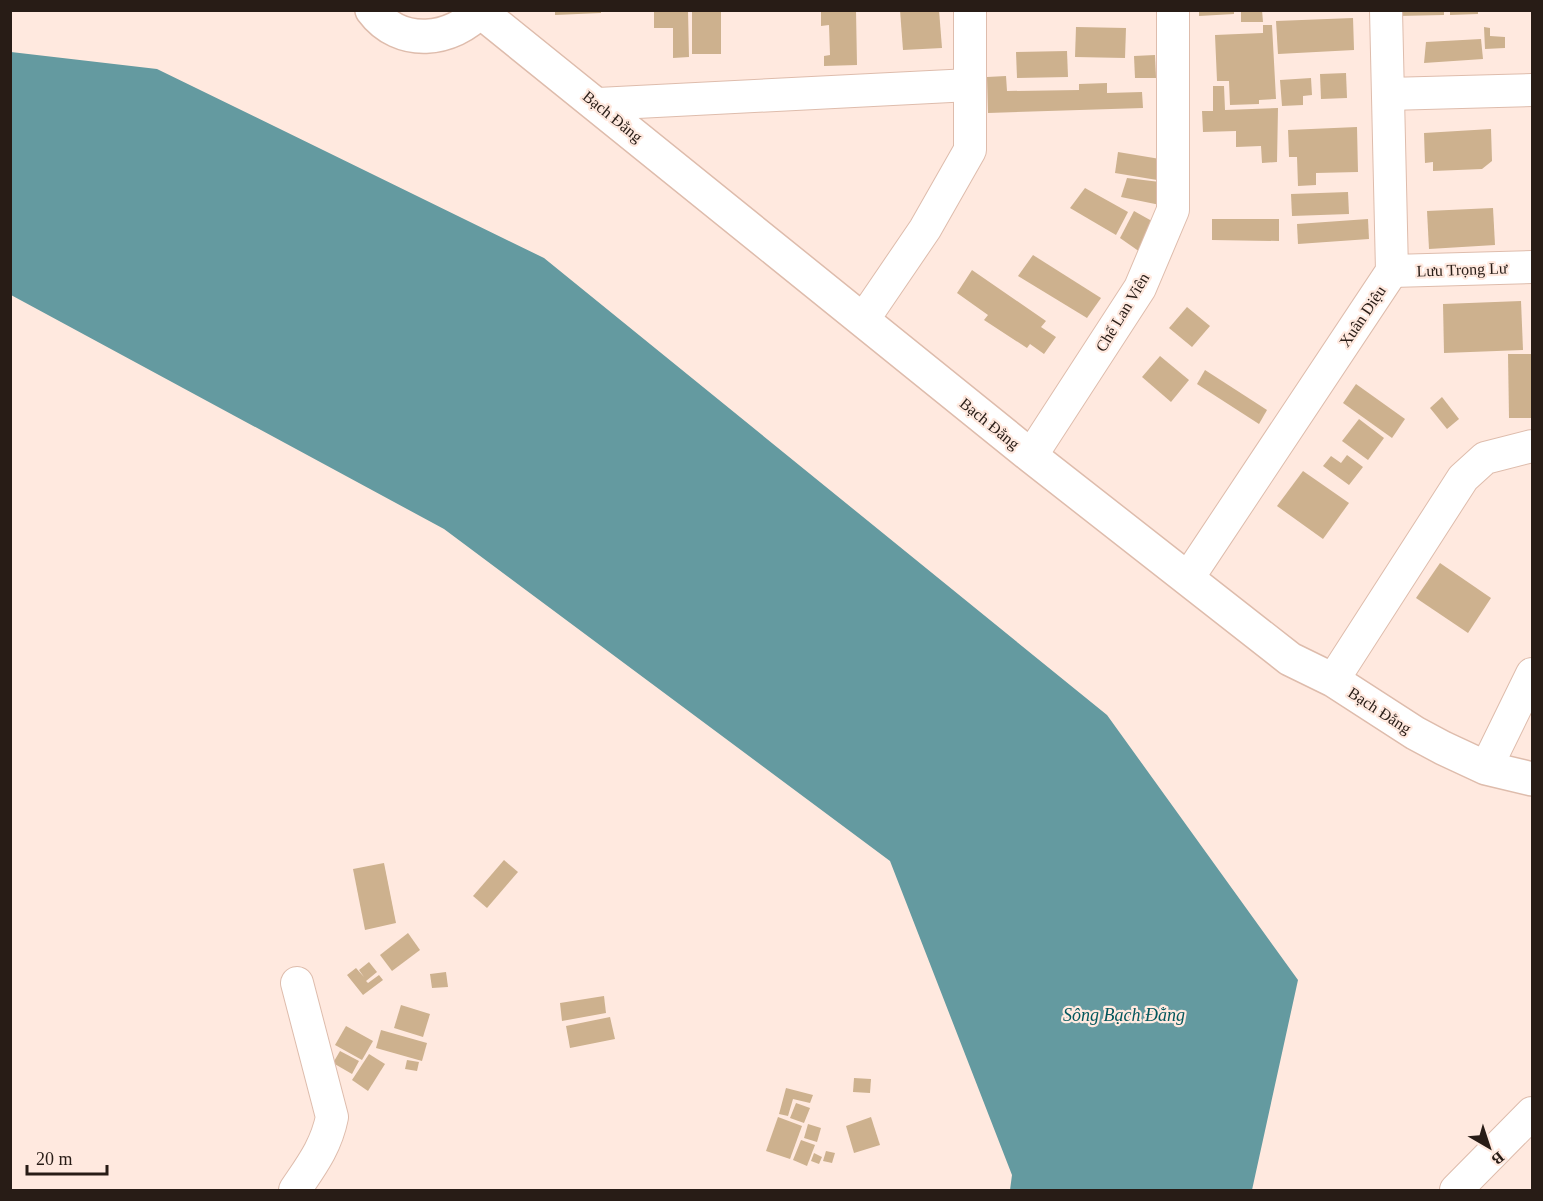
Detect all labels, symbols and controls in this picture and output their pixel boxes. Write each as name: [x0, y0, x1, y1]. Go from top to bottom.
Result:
street label: Bạch Đằng: [579, 87, 646, 146]
street label: Lưu Trọng Lư: [1416, 259, 1509, 281]
street label: Chế Lan Viên: [1092, 270, 1153, 355]
street label: Xuân Diệu: [1336, 283, 1389, 350]
street label: Bạch Đằng: [956, 394, 1023, 453]
street label: Bạch Đằng: [1345, 684, 1414, 738]
water label: Sông Bạch Đằng: [1063, 1005, 1185, 1025]
north arrow: [1459, 1117, 1519, 1177]
scale bar: [27, 1138, 106, 1176]
text: B: [1488, 1148, 1508, 1168]
text: 20 m: [36, 1149, 73, 1169]

